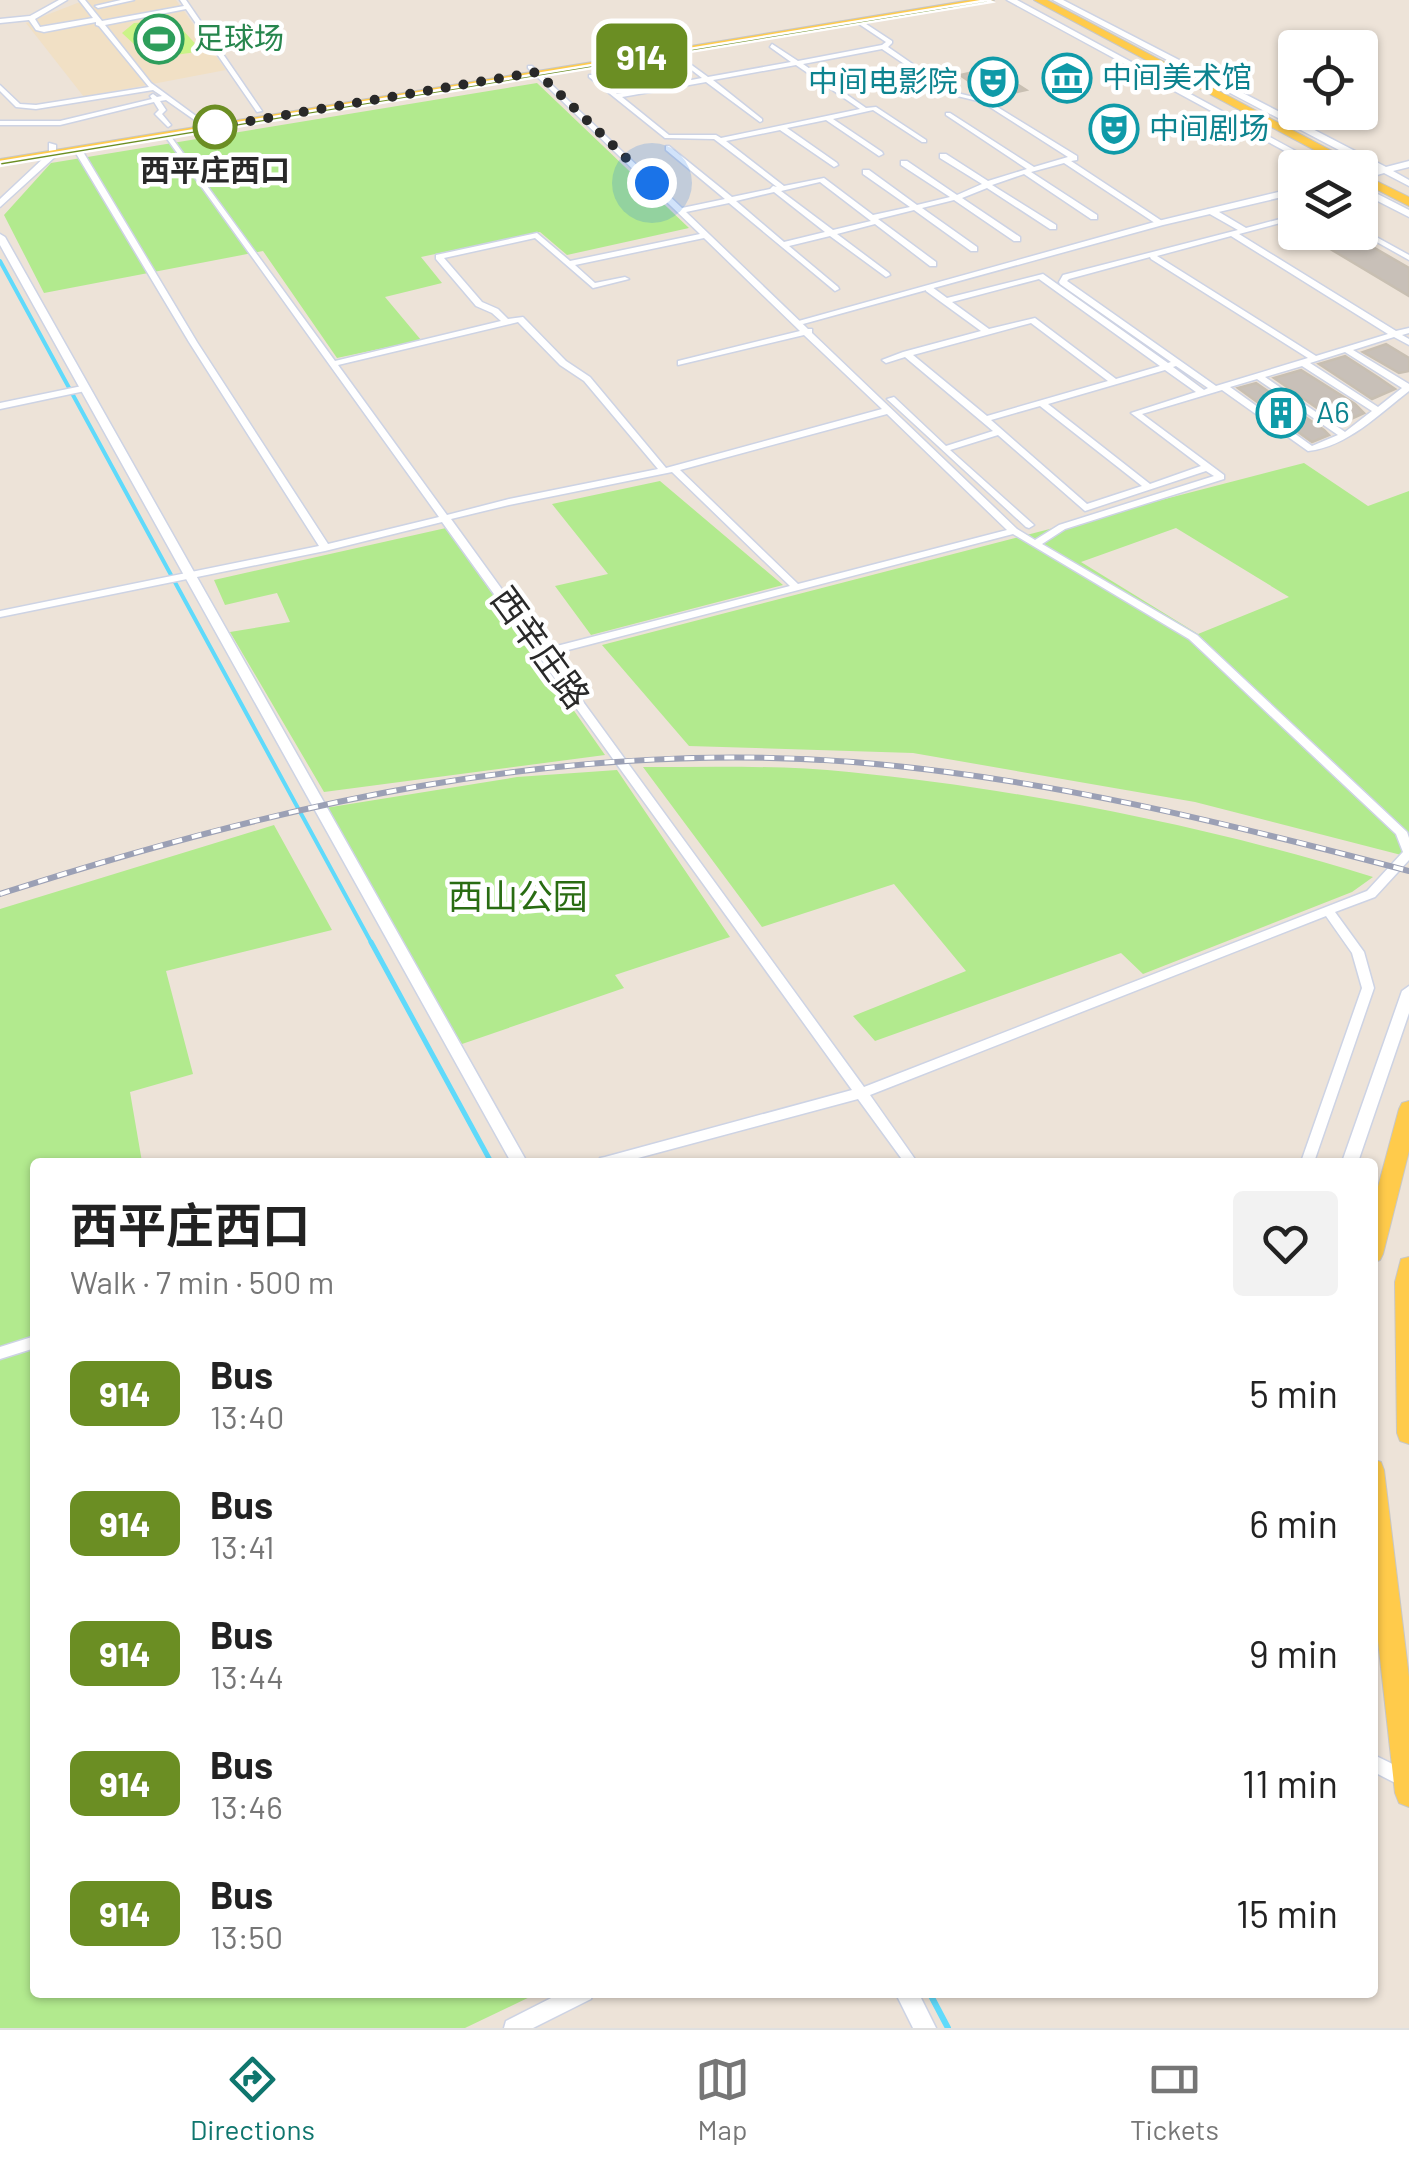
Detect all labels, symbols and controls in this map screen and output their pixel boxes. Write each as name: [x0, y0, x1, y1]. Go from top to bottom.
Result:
sports icon: 足球场: [133, 13, 185, 65]
place label: 足球场: [194, 19, 284, 55]
line badge: 914: [584, 23, 700, 88]
map controls: [1278, 30, 1378, 250]
button: locate: [1278, 30, 1378, 130]
text: 914: [616, 35, 668, 77]
museum icon: 中间美术馆: [1041, 52, 1093, 104]
theatre icon: 中间电影院: [967, 56, 1019, 108]
place label: 中间美术馆: [1102, 58, 1252, 94]
place label: 中间电影院: [808, 62, 958, 98]
theatre icon: 中间剧场: [1088, 103, 1140, 155]
marker: 西平庄西口: [194, 106, 236, 148]
place label: 中间剧场: [1149, 109, 1269, 145]
button: layers: [1278, 150, 1378, 250]
place label: 西平庄西口: [140, 151, 290, 187]
your location: [627, 158, 677, 208]
building icon: A6: [1255, 387, 1307, 439]
place label: A6: [1316, 393, 1350, 429]
street label: 西辛庄路: [483, 578, 600, 716]
park label: 西山公园: [448, 874, 588, 916]
button: heart: [1233, 1191, 1338, 1296]
text: 西平庄西口: [70, 1195, 310, 1253]
text: Walk · 7 min · 500 m: [70, 1262, 334, 1300]
text: Bus: [210, 1351, 273, 1397]
text: 5 min: [1249, 1370, 1338, 1416]
text: 914: [99, 1372, 151, 1414]
text: 13:40: [210, 1397, 284, 1435]
text: Bus: [210, 1481, 273, 1527]
text: 6 min: [1249, 1500, 1338, 1546]
text: 914: [99, 1502, 151, 1544]
text: 13:41: [210, 1527, 274, 1565]
text: Bus: [210, 1611, 273, 1657]
text: 9 min: [1249, 1630, 1338, 1676]
text: 914: [99, 1632, 151, 1674]
text: 13:44: [210, 1657, 284, 1695]
text: Bus: [210, 1741, 273, 1787]
text: 11 min: [1242, 1760, 1338, 1806]
text: 914: [99, 1762, 151, 1804]
text: 13:46: [210, 1787, 283, 1825]
text: Bus: [210, 1871, 273, 1917]
text: 15 min: [1236, 1890, 1338, 1936]
text: 914: [99, 1892, 151, 1934]
text: 13:50: [210, 1917, 283, 1955]
tab: Directions: [190, 2052, 315, 2146]
tab: Map: [695, 2052, 750, 2146]
tab: Tickets: [1130, 2052, 1219, 2146]

